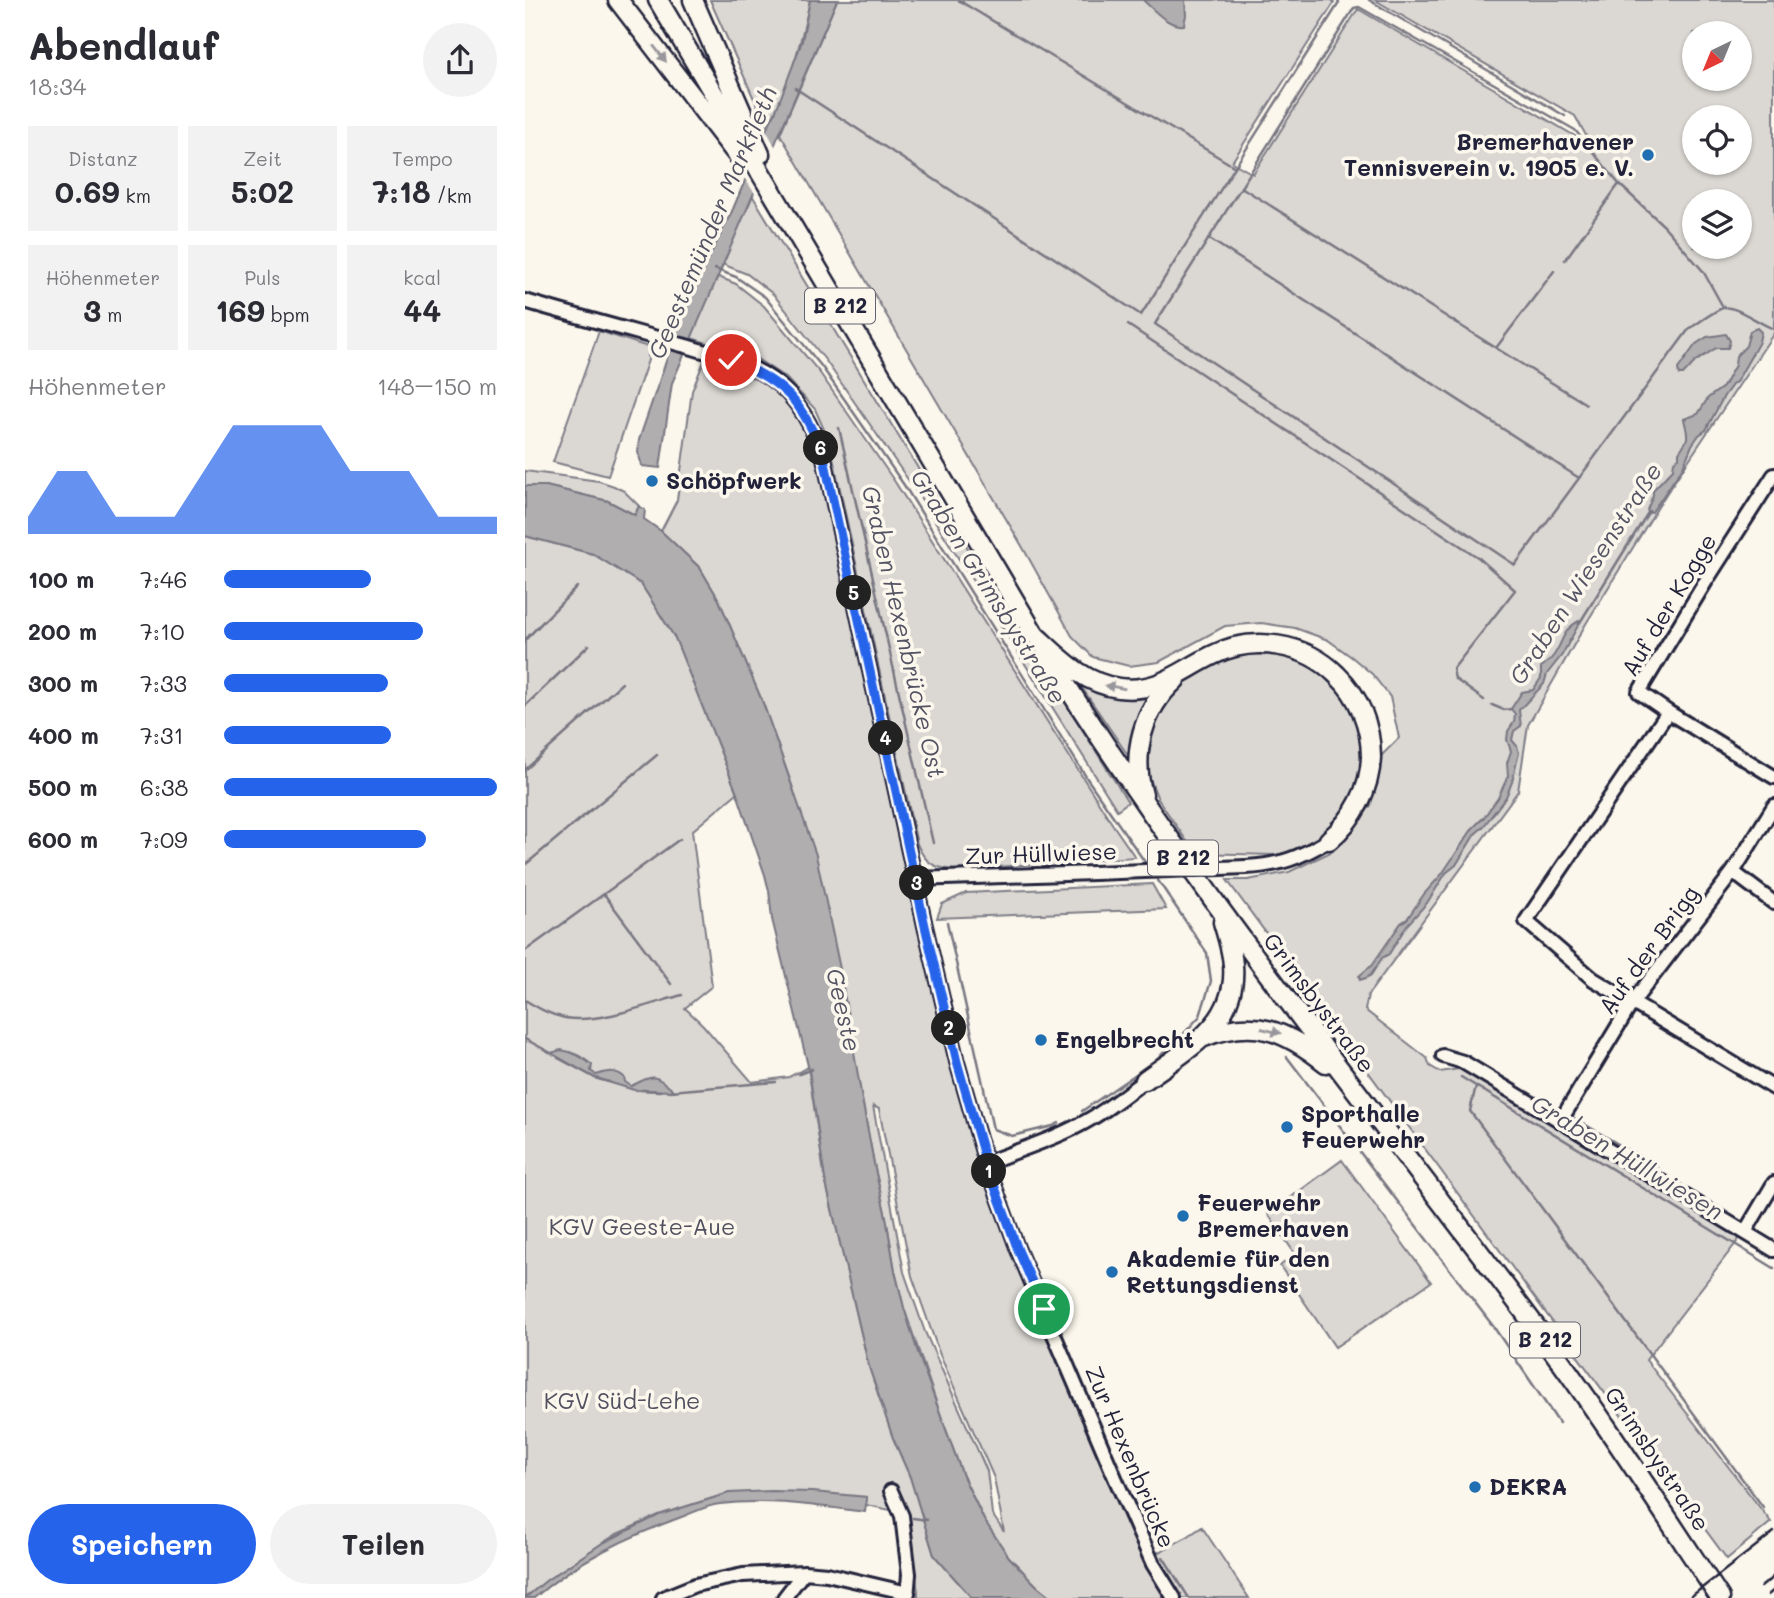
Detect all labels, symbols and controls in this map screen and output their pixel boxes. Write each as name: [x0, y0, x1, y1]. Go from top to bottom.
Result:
text: Abendlauf: [28, 20, 219, 70]
north arrow: [1682, 21, 1752, 91]
map controls: [1682, 21, 1752, 259]
button: share: [423, 23, 497, 97]
one-way arrow: [652, 45, 666, 63]
text: 18:34: [28, 71, 86, 101]
water label: Geestemünder Markfleth: [640, 81, 783, 363]
button: locate: [1682, 105, 1752, 175]
place label: Bremerhavener Tennisverein v. 1905 e. V.: [1344, 126, 1634, 182]
text: Distanz: [68, 146, 138, 171]
text: Zeit: [243, 146, 282, 171]
text: Tempo: [392, 146, 452, 171]
marker: Bremerhavener Tennisverein v. 1905 e. V.: [1640, 147, 1656, 163]
text: 0.69: [55, 171, 120, 211]
text: 5:02: [231, 171, 294, 211]
text: 7:18: [372, 171, 431, 211]
text: km: [120, 183, 151, 208]
text: /km: [431, 183, 472, 208]
button: layers: [1682, 189, 1752, 259]
text: Höhenmeter: [46, 265, 160, 290]
text: Puls: [244, 265, 281, 290]
text: kcal: [403, 265, 441, 290]
road number: B 212: [805, 288, 875, 324]
text: 3: [83, 290, 101, 330]
text: 169: [215, 290, 265, 330]
text: 44: [403, 290, 441, 330]
text: m: [101, 302, 122, 327]
text: bpm: [265, 302, 310, 327]
pin: [701, 330, 761, 390]
icon: check: [712, 341, 750, 379]
text: Höhenmeter: [28, 371, 166, 401]
text: 148–150 m: [377, 371, 497, 401]
pin: 6: [803, 430, 839, 466]
text: 6: [815, 435, 826, 460]
water label: Graben Wiesenstraße: [1501, 456, 1668, 690]
water label: Graben Grimsbystraße: [904, 463, 1074, 709]
place label: Schöpfwerk: [666, 465, 802, 495]
marker: Schöpfwerk: [644, 473, 660, 489]
water label: Graben Hexenbrücke Ost: [856, 482, 953, 781]
street label: Auf der Kogge: [1614, 528, 1722, 681]
text: 100 m: [28, 564, 94, 594]
text: 7:46: [140, 564, 187, 594]
pin: 5: [837, 576, 871, 610]
text: 5: [848, 580, 859, 605]
text: 200 m: [28, 616, 97, 646]
text: 7:10: [140, 616, 184, 646]
text: 300 m: [28, 668, 98, 698]
text: 7:33: [140, 668, 187, 698]
one-way arrow: [1104, 681, 1126, 692]
text: 400 m: [28, 720, 99, 750]
text: 7:31: [140, 720, 184, 750]
pin: 4: [869, 720, 903, 756]
text: 4: [879, 725, 892, 750]
text: 500 m: [28, 772, 98, 802]
text: 6:38: [140, 772, 188, 802]
text: 600 m: [28, 824, 98, 854]
text: 7:09: [140, 824, 188, 854]
street label: Zur Hüllwiese: [964, 835, 1117, 871]
road number: B 212: [1148, 840, 1218, 876]
pin: 3: [899, 866, 935, 900]
text: 3: [911, 870, 922, 895]
street label: Auf der Brigg: [1591, 879, 1705, 1020]
street label: Grimsbystraße: [1257, 926, 1382, 1078]
water label: Geeste: [820, 965, 869, 1054]
pin: 2: [931, 1010, 967, 1046]
text: 2: [943, 1015, 954, 1040]
place label: Engelbrecht: [1055, 1024, 1194, 1054]
one-way arrow: [1260, 1026, 1282, 1037]
marker: Engelbrecht: [1033, 1032, 1049, 1048]
water label: Graben Hüllwiesen: [1526, 1087, 1730, 1226]
place label: Sporthalle Feuerwehr: [1301, 1098, 1425, 1154]
marker: Sporthalle Feuerwehr: [1279, 1119, 1295, 1135]
pin: 1: [972, 1154, 1007, 1188]
text: 1: [984, 1158, 993, 1183]
place label: Feuerwehr Bremerhaven: [1197, 1187, 1349, 1243]
marker: Feuerwehr Bremerhaven: [1175, 1208, 1191, 1224]
park label: KGV Geeste-Aue: [549, 1211, 735, 1241]
place label: Akademie für den Rettungsdienst: [1126, 1243, 1330, 1299]
marker: Akademie für den Rettungsdienst: [1104, 1264, 1120, 1280]
pin: [1014, 1279, 1074, 1339]
icon: arrive: [1025, 1290, 1063, 1328]
road number: B 212: [1510, 1322, 1580, 1358]
street label: Zur Hexenbrücke: [1079, 1361, 1183, 1552]
street label: Grimsbystraße: [1598, 1380, 1717, 1536]
park label: KGV Süd-Lehe: [544, 1385, 700, 1415]
place label: DEKRA: [1489, 1471, 1567, 1501]
marker: DEKRA: [1467, 1479, 1483, 1495]
button: Speichern: [28, 1504, 256, 1584]
button: Teilen: [270, 1504, 497, 1584]

